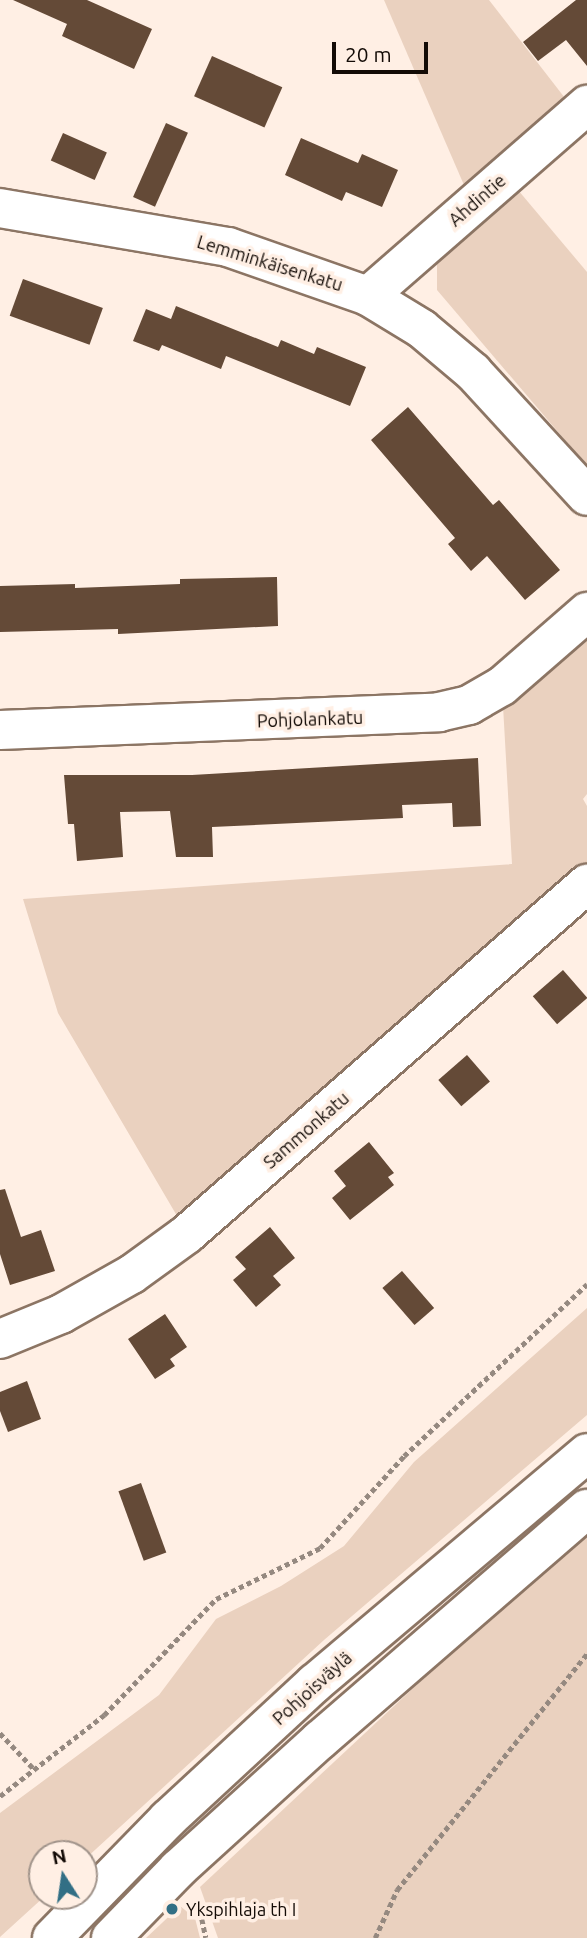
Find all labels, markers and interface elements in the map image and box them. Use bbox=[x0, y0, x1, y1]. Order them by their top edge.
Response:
scale bar bbox=[335, 28, 431, 72]
text: 20 m bbox=[345, 42, 392, 66]
street label: Ahdintie bbox=[444, 169, 510, 231]
street label: Lemminkäisenkatu bbox=[195, 231, 345, 295]
street label: Pohjolankatu bbox=[257, 706, 363, 732]
street label: Sammonkatu bbox=[259, 1087, 353, 1173]
street label: Pohjoisväylä bbox=[268, 1647, 356, 1729]
north arrow bbox=[28, 1840, 98, 1910]
text: N bbox=[50, 1844, 68, 1869]
place label: Ykspihlaja th I bbox=[186, 1898, 296, 1920]
marker: Ykspihlaja th I bbox=[164, 1901, 180, 1917]

